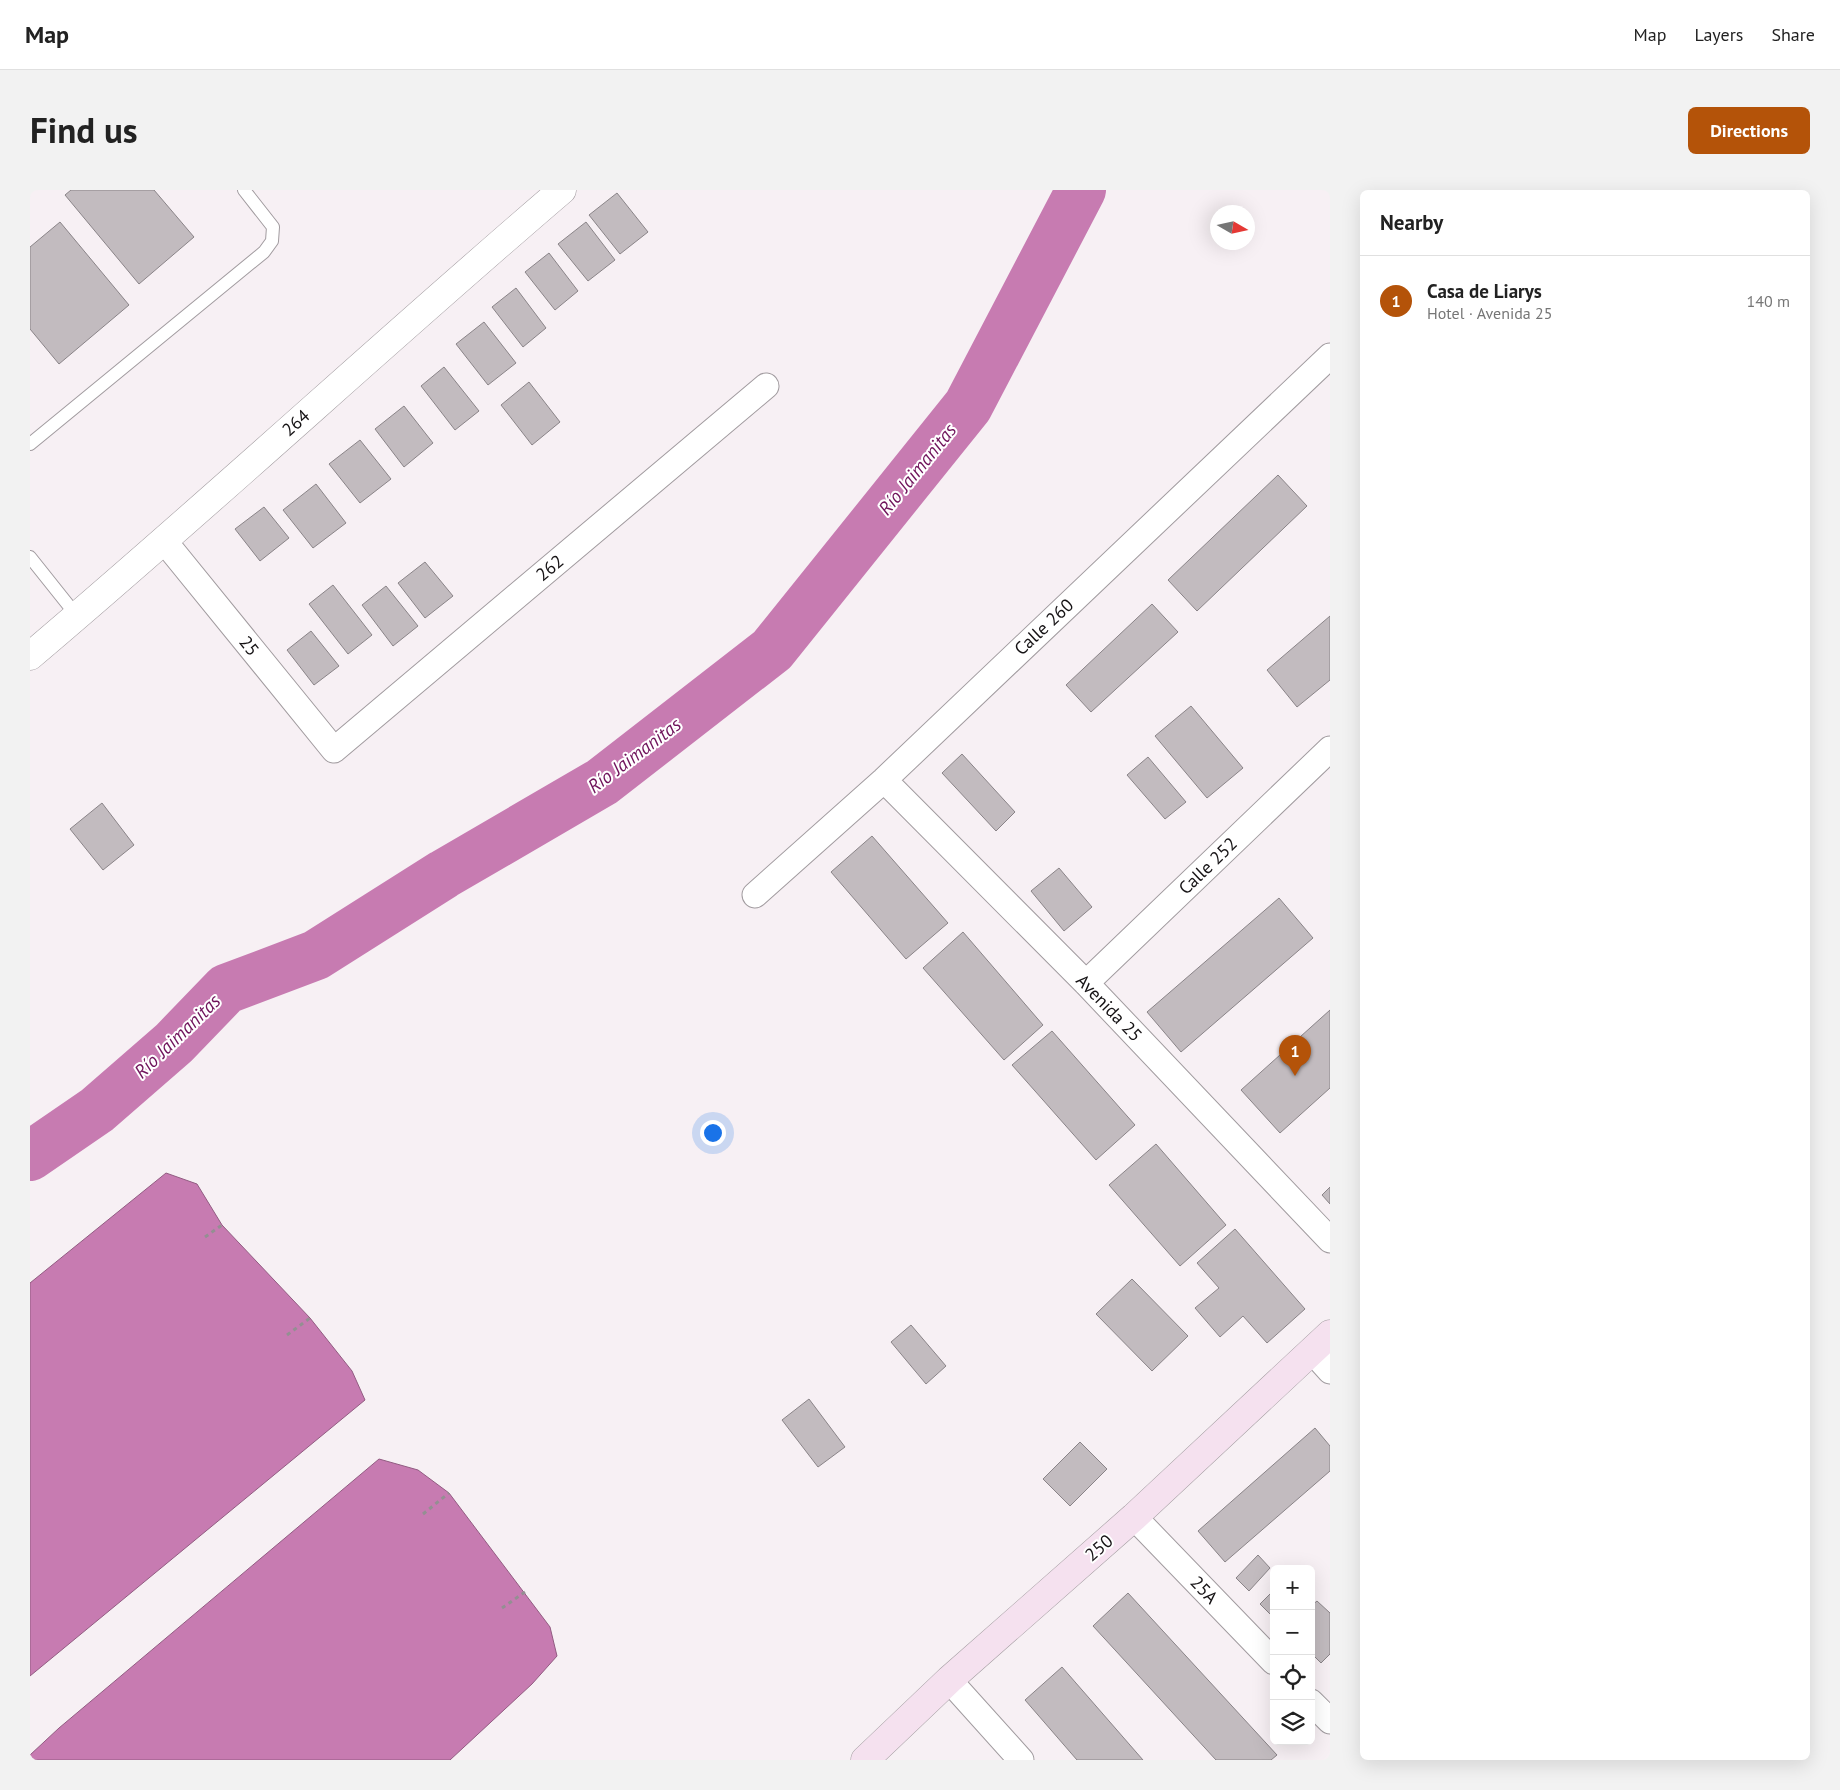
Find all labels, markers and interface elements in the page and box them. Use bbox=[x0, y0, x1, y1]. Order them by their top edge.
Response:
text: Map bbox=[25, 19, 69, 50]
text: Map bbox=[1634, 23, 1666, 46]
text: Layers bbox=[1694, 23, 1743, 46]
text: Share bbox=[1771, 23, 1815, 46]
text: Find us bbox=[30, 107, 138, 153]
button: Directions bbox=[1688, 107, 1810, 154]
north arrow bbox=[1210, 205, 1255, 250]
text: Nearby bbox=[1380, 209, 1443, 236]
text: Casa de Liarys bbox=[1427, 279, 1542, 303]
text: 1 bbox=[1391, 291, 1401, 311]
text: 140 m bbox=[1747, 291, 1790, 311]
text: Hotel · Avenida 25 bbox=[1427, 303, 1552, 323]
street label: 264 bbox=[277, 404, 314, 441]
water label: Río Jaimanitas bbox=[873, 418, 961, 520]
street label: 262 bbox=[531, 549, 568, 586]
street label: Calle 260 bbox=[1009, 593, 1078, 660]
street label: 25 bbox=[234, 631, 265, 661]
water label: Río Jaimanitas bbox=[583, 712, 686, 798]
street label: Calle 252 bbox=[1173, 832, 1242, 899]
street label: Avenida 25 bbox=[1071, 969, 1147, 1046]
water label: Río Jaimanitas bbox=[129, 989, 225, 1083]
pin: 1 bbox=[1279, 1035, 1311, 1076]
your location bbox=[700, 1120, 726, 1146]
street label: 250 bbox=[1080, 1529, 1117, 1566]
map controls bbox=[1270, 1565, 1315, 1745]
button: + bbox=[1270, 1565, 1315, 1610]
street label: 25A bbox=[1186, 1571, 1223, 1609]
button: − bbox=[1270, 1610, 1315, 1655]
button: locate bbox=[1270, 1655, 1315, 1700]
button: layers bbox=[1270, 1700, 1315, 1745]

